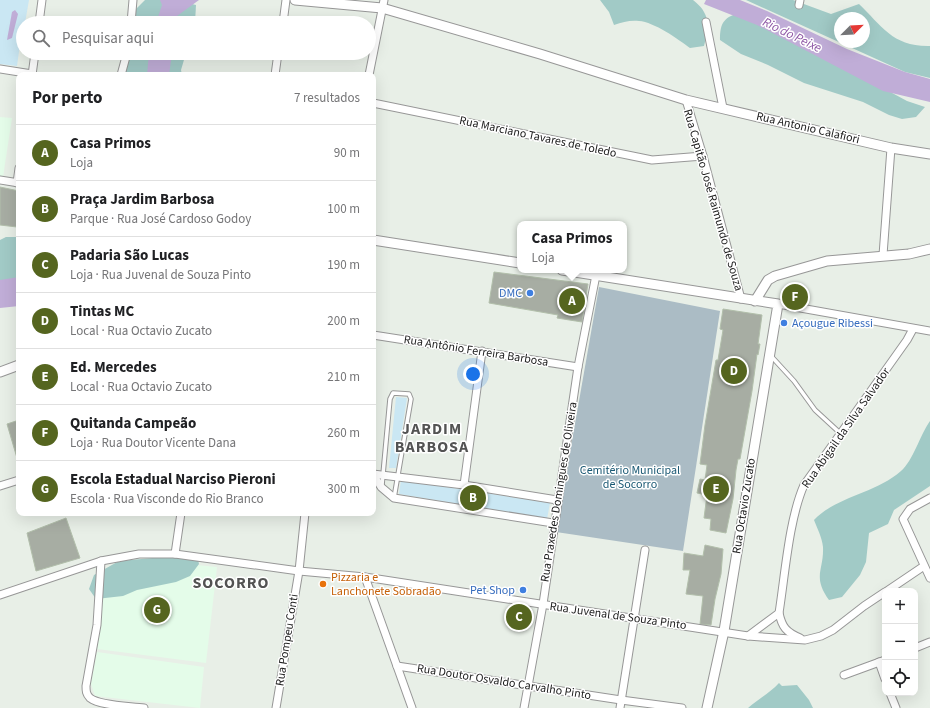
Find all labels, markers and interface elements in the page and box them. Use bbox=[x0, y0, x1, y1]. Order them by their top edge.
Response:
north arrow bbox=[834, 12, 870, 48]
water label: Rio do Peixe bbox=[759, 13, 825, 57]
search box bbox=[16, 16, 376, 60]
icon: search bbox=[30, 27, 52, 49]
text: Pesquisar aqui bbox=[62, 28, 154, 49]
text: Por perto bbox=[32, 86, 102, 110]
text: 7 resultados bbox=[294, 89, 360, 107]
street label: Rua Capitão José Raimundo de Souza bbox=[679, 107, 747, 293]
street label: Rua Antonio Calafiori bbox=[755, 108, 861, 148]
street label: Rua Marciano Tavares de Toledo bbox=[458, 112, 618, 162]
text: Casa Primos bbox=[70, 133, 151, 154]
text: A bbox=[41, 144, 49, 162]
text: 90 m bbox=[334, 144, 360, 162]
text: Loja bbox=[70, 154, 93, 172]
text: Praça Jardim Barbosa bbox=[70, 189, 214, 210]
text: B bbox=[41, 200, 49, 218]
text: 100 m bbox=[327, 200, 360, 218]
text: Parque · Rua José Cardoso Godoy bbox=[70, 210, 251, 228]
popup bbox=[517, 221, 627, 273]
text: Casa Primos bbox=[532, 228, 613, 249]
text: Padaria São Lucas bbox=[70, 245, 189, 266]
text: Loja bbox=[532, 249, 554, 267]
text: C bbox=[41, 256, 49, 274]
text: 190 m bbox=[327, 256, 360, 274]
text: Loja · Rua Juvenal de Souza Pinto bbox=[70, 266, 251, 284]
pin: F bbox=[782, 282, 808, 312]
place label: DMC bbox=[499, 285, 522, 302]
pin: A bbox=[559, 286, 585, 316]
marker: DMC bbox=[525, 288, 535, 298]
text: Tintas MC bbox=[70, 301, 134, 322]
text: D bbox=[41, 312, 49, 330]
text: 200 m bbox=[327, 312, 360, 330]
place label: Açougue Ribessi bbox=[792, 315, 873, 332]
marker: Açougue Ribessi bbox=[779, 318, 789, 328]
text: Local · Rua Octavio Zucato bbox=[70, 322, 212, 340]
street label: Rua Antônio Ferreira Barbosa bbox=[402, 331, 550, 371]
pin: D bbox=[721, 356, 747, 386]
text: Ed. Mercedes bbox=[70, 357, 157, 378]
your location bbox=[463, 364, 483, 384]
street label: Rua Abigail da Silva Salvador bbox=[798, 364, 895, 492]
text: E bbox=[41, 368, 49, 386]
text: 210 m bbox=[327, 368, 360, 386]
text: Local · Rua Octavio Zucato bbox=[70, 378, 212, 396]
street label: Rua Praxedes Domingues de Oliveira bbox=[536, 401, 582, 583]
text: Quitanda Campeão bbox=[70, 413, 196, 434]
district label: JARDIM BARBOSA bbox=[395, 418, 469, 458]
text: F bbox=[42, 424, 48, 442]
text: 260 m bbox=[327, 424, 360, 442]
text: Loja · Rua Doutor Vicente Dana bbox=[70, 434, 236, 452]
street label: Rua Octavio Zucato bbox=[728, 457, 760, 555]
park label: Cemitério Municipal de Socorro bbox=[580, 462, 680, 493]
text: Escola Estadual Narciso Pieroni bbox=[70, 469, 276, 490]
pin: E bbox=[703, 474, 729, 504]
text: G bbox=[41, 480, 49, 498]
text: 300 m bbox=[327, 480, 360, 498]
pin: B bbox=[460, 483, 486, 513]
text: Escola · Rua Visconde do Rio Branco bbox=[70, 490, 264, 508]
place label: Pizzaria e Lanchonete Sobradão bbox=[331, 569, 441, 600]
district label: SOCORRO bbox=[192, 572, 270, 594]
marker: Pizzaria e Lanchonete Sobradão bbox=[318, 579, 328, 589]
place label: Pet Shop bbox=[470, 582, 515, 599]
marker: Pet Shop bbox=[518, 585, 528, 595]
map controls bbox=[882, 588, 918, 696]
button: + bbox=[882, 588, 918, 624]
street label: Rua Pompeu Conti bbox=[271, 593, 303, 687]
pin: G bbox=[144, 595, 170, 625]
street label: Rua Juvenal de Souza Pinto bbox=[548, 598, 688, 634]
pin: C bbox=[506, 602, 532, 632]
button: − bbox=[882, 624, 918, 660]
street label: Rua Doutor Osvaldo Carvalho Pinto bbox=[416, 660, 592, 704]
button: locate bbox=[882, 660, 918, 696]

